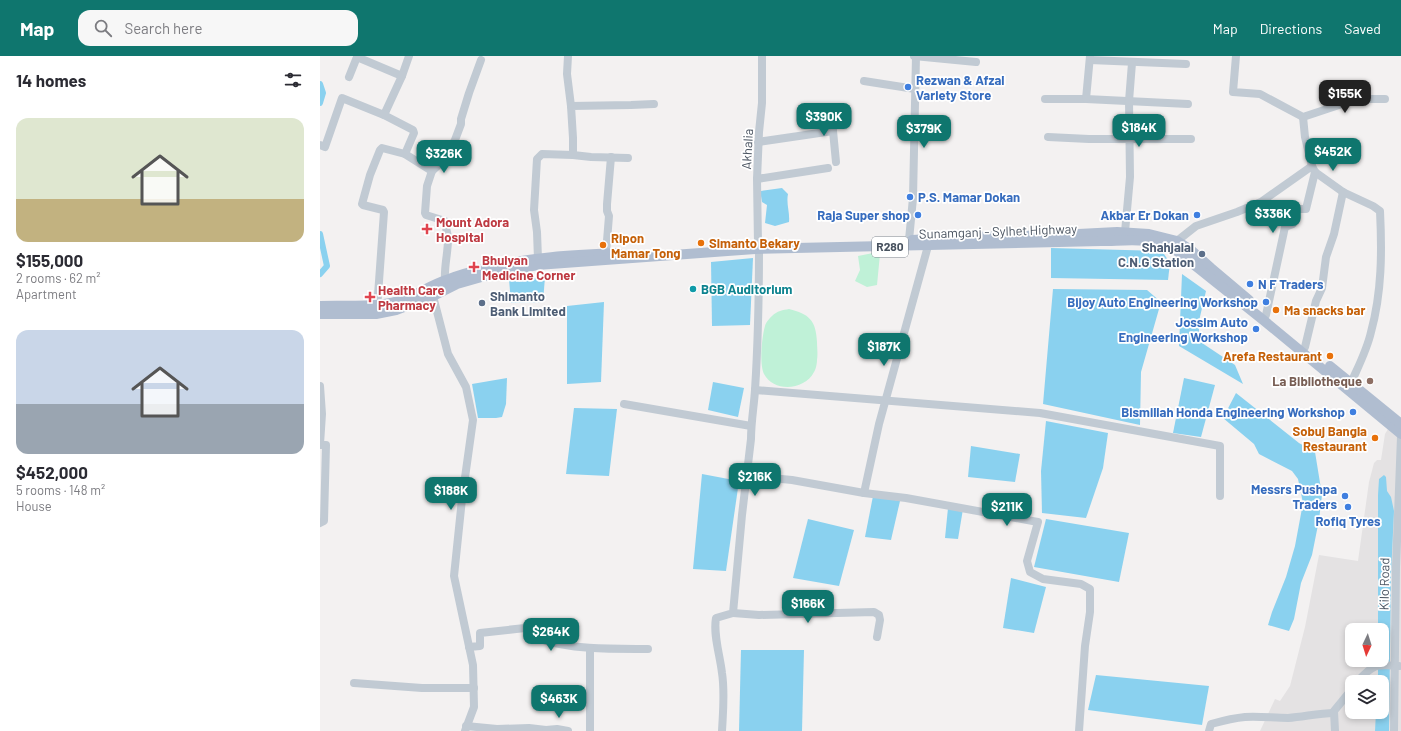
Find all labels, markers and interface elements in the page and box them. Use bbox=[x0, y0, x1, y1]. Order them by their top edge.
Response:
search box bbox=[78, 10, 358, 46]
text: Map bbox=[20, 17, 54, 40]
icon: search bbox=[92, 17, 114, 39]
text: Search here bbox=[124, 19, 202, 37]
text: Map bbox=[1213, 20, 1238, 37]
text: Directions bbox=[1260, 20, 1322, 37]
text: Saved bbox=[1344, 20, 1381, 37]
icon: filters bbox=[282, 69, 304, 91]
text: 14 homes bbox=[16, 70, 86, 90]
place label: Rezwan & Afzal Variety Store bbox=[916, 72, 1005, 103]
pin: $155K bbox=[1317, 80, 1373, 114]
marker: Rezwan & Afzal Variety Store bbox=[903, 82, 913, 92]
text: $155K bbox=[1328, 85, 1362, 101]
pin: $390K bbox=[796, 103, 852, 137]
text: $390K bbox=[806, 108, 842, 124]
pin: $184K bbox=[1111, 114, 1167, 148]
pin: $379K bbox=[896, 115, 952, 149]
text: $184K bbox=[1121, 119, 1157, 135]
text: $379K bbox=[906, 120, 942, 136]
street label: Akhalia bbox=[738, 128, 756, 170]
pin: $452K bbox=[1305, 138, 1361, 172]
pin: $326K bbox=[416, 140, 472, 174]
text: $452K bbox=[1314, 143, 1352, 159]
icon: home bbox=[124, 144, 196, 216]
text: $326K bbox=[426, 145, 462, 161]
place label: P.S. Mamar Dokan bbox=[918, 189, 1020, 205]
marker: P.S. Mamar Dokan bbox=[905, 192, 915, 202]
pin: $336K bbox=[1245, 200, 1301, 234]
text: $336K bbox=[1255, 205, 1291, 221]
place label: Raja Super shop bbox=[817, 207, 910, 223]
place label: Akbar Er Dokan bbox=[1100, 207, 1189, 223]
marker: Raja Super shop bbox=[913, 210, 923, 220]
marker: Akbar Er Dokan bbox=[1192, 210, 1202, 220]
place label: Mount Adora Hospital bbox=[436, 214, 509, 245]
street label: Sunamganj - Sylhet Highway bbox=[919, 220, 1077, 242]
marker: Mount Adora Hospital bbox=[421, 223, 433, 235]
place label: Ripon Mamar Tong bbox=[611, 230, 681, 261]
place label: Simanto Bekary bbox=[709, 235, 800, 251]
road number: R280 bbox=[872, 237, 908, 257]
marker: Simanto Bekary bbox=[696, 238, 706, 248]
place label: Shahjalal C.N.G Station bbox=[1118, 239, 1194, 270]
marker: Ripon Mamar Tong bbox=[598, 240, 608, 250]
marker: Shahjalal C.N.G Station bbox=[1197, 249, 1207, 259]
text: $155,000 bbox=[16, 250, 83, 270]
place label: Bhuiyan Medicine Corner bbox=[482, 252, 575, 283]
marker: Bhuiyan Medicine Corner bbox=[469, 262, 479, 272]
text: 2 rooms · 62 m² bbox=[16, 270, 101, 286]
place label: N F Traders bbox=[1258, 276, 1324, 292]
marker: N F Traders bbox=[1245, 279, 1255, 289]
place label: BGB Auditorium bbox=[701, 281, 793, 297]
place label: Health Care Pharmacy bbox=[378, 282, 445, 313]
marker: BGB Auditorium bbox=[688, 284, 698, 294]
text: Apartment bbox=[16, 286, 77, 302]
place label: Shimanto Bank Limited bbox=[490, 288, 566, 319]
marker: Health Care Pharmacy bbox=[365, 292, 375, 302]
place label: Bijoy Auto Engineering Workshop bbox=[1067, 294, 1258, 310]
marker: Bijoy Auto Engineering Workshop bbox=[1261, 297, 1271, 307]
marker: Shimanto Bank Limited bbox=[477, 298, 487, 308]
place label: Ma snacks bar bbox=[1284, 302, 1365, 318]
marker: Ma snacks bar bbox=[1271, 305, 1281, 315]
place label: Jossim Auto Engineering Workshop bbox=[1118, 314, 1248, 345]
marker: Jossim Auto Engineering Workshop bbox=[1251, 324, 1261, 334]
pin: $187K bbox=[856, 333, 912, 367]
text: $187K bbox=[867, 338, 901, 354]
place label: Arefa Restaurant bbox=[1223, 348, 1322, 364]
marker: Arefa Restaurant bbox=[1325, 351, 1335, 361]
icon: home bbox=[124, 356, 196, 428]
place label: La Bibliotheque bbox=[1272, 373, 1362, 389]
marker: La Bibliotheque bbox=[1365, 376, 1375, 386]
place label: Bismillah Honda Engineering Workshop bbox=[1121, 404, 1345, 420]
marker: Bismillah Honda Engineering Workshop bbox=[1348, 407, 1358, 417]
place label: Sobuj Bangla Restaurant bbox=[1292, 423, 1367, 454]
marker: Sobuj Bangla Restaurant bbox=[1370, 433, 1380, 443]
text: $452,000 bbox=[16, 462, 88, 482]
pin: $216K bbox=[727, 463, 783, 497]
text: $216K bbox=[738, 468, 772, 484]
pin: $188K bbox=[423, 477, 479, 511]
place label: Messrs Pushpa Traders bbox=[1251, 481, 1337, 512]
text: 5 rooms · 148 m² bbox=[16, 482, 105, 498]
text: $188K bbox=[434, 482, 468, 498]
marker: Messrs Pushpa Traders bbox=[1340, 491, 1350, 501]
pin: $211K bbox=[979, 493, 1035, 527]
text: House bbox=[16, 498, 52, 514]
text: $211K bbox=[991, 498, 1023, 514]
marker: Rofiq Tyres bbox=[1343, 502, 1353, 512]
place label: Rofiq Tyres bbox=[1315, 513, 1381, 529]
street label: Kilo Road bbox=[1376, 558, 1392, 610]
pin: $166K bbox=[780, 590, 836, 624]
text: $166K bbox=[791, 595, 825, 611]
pin: $264K bbox=[523, 618, 579, 652]
text: $264K bbox=[532, 623, 570, 639]
north arrow bbox=[1345, 623, 1389, 667]
map controls bbox=[1345, 623, 1389, 719]
button: layers bbox=[1345, 675, 1389, 719]
pin: $463K bbox=[531, 685, 587, 719]
text: $463K bbox=[540, 690, 578, 706]

